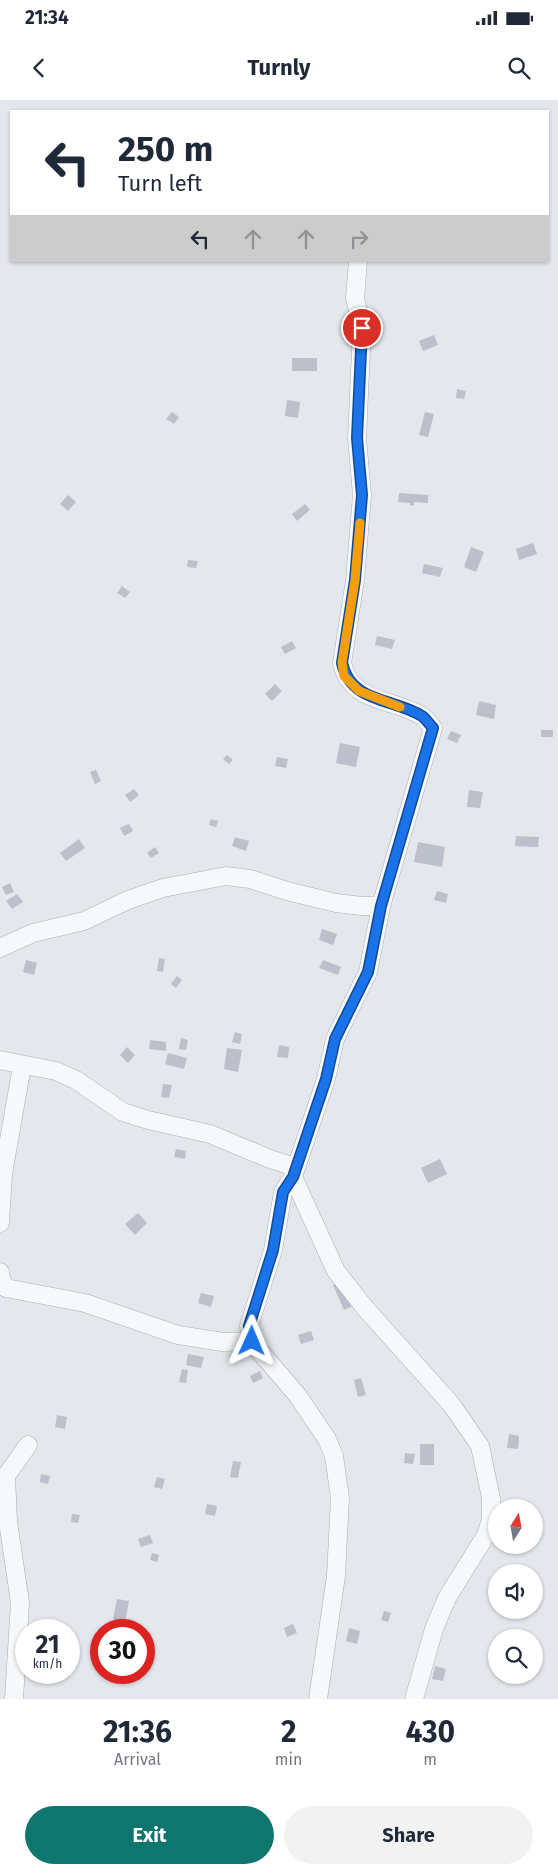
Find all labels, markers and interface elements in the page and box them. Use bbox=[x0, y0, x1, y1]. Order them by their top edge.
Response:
text: 21:34 bbox=[25, 6, 69, 29]
icon: back bbox=[25, 54, 53, 82]
text: Turnly bbox=[248, 54, 310, 81]
icon: search bbox=[505, 54, 533, 82]
text: 250 m bbox=[118, 128, 213, 170]
icon: left bbox=[35, 130, 100, 195]
text: Turn left bbox=[118, 170, 202, 197]
icon: left bbox=[186, 225, 214, 253]
icon: ahead bbox=[239, 225, 267, 253]
icon: ahead bbox=[292, 225, 320, 253]
icon: right bbox=[345, 225, 373, 253]
pin bbox=[341, 307, 383, 349]
icon: arrive bbox=[348, 314, 376, 342]
position arrow bbox=[225, 1314, 277, 1366]
north arrow bbox=[488, 1499, 542, 1554]
map controls bbox=[488, 1499, 543, 1684]
button: sound bbox=[488, 1564, 543, 1619]
speed limit sign: 30 bbox=[90, 1619, 155, 1684]
button: search bbox=[488, 1629, 543, 1684]
text: 21 bbox=[36, 1630, 59, 1660]
text: km/h bbox=[33, 1657, 62, 1671]
text: 21:36 bbox=[103, 1714, 172, 1750]
text: 2 bbox=[281, 1714, 296, 1750]
text: 430 bbox=[405, 1714, 455, 1750]
text: Arrival bbox=[114, 1750, 161, 1769]
text: min bbox=[275, 1750, 302, 1769]
text: m bbox=[423, 1750, 437, 1769]
button: Exit bbox=[25, 1806, 274, 1864]
button: Share bbox=[284, 1806, 533, 1864]

